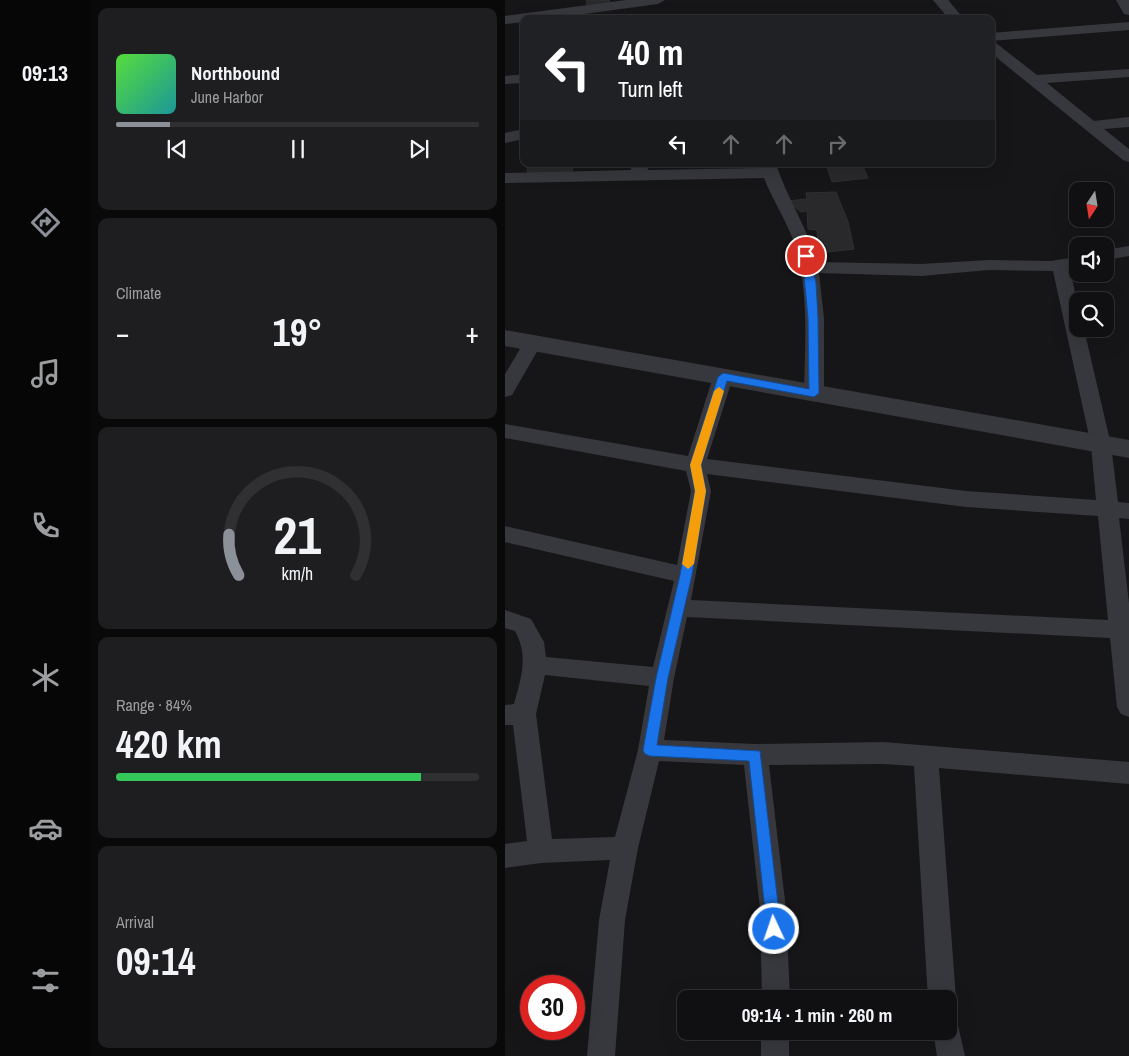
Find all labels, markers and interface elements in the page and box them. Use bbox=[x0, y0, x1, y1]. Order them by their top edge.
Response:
text: 40 m bbox=[618, 29, 683, 76]
icon: left bbox=[535, 35, 600, 100]
text: 09:13 bbox=[22, 58, 68, 88]
text: Northbound bbox=[191, 60, 280, 86]
text: Turn left bbox=[618, 74, 683, 104]
text: June Harbor bbox=[191, 86, 263, 108]
icon: left bbox=[664, 130, 692, 158]
icon: ahead bbox=[717, 130, 745, 158]
icon: ahead bbox=[770, 130, 798, 158]
icon: right bbox=[823, 130, 851, 158]
icon: previous bbox=[163, 135, 191, 163]
icon: pause bbox=[284, 135, 312, 163]
icon: next bbox=[405, 135, 433, 163]
north arrow bbox=[1069, 182, 1114, 228]
map controls bbox=[1069, 182, 1114, 337]
icon: directions bbox=[28, 205, 63, 240]
pin bbox=[785, 235, 827, 277]
button: sound bbox=[1069, 237, 1114, 282]
icon: arrive bbox=[792, 242, 820, 270]
text: Climate bbox=[116, 282, 161, 304]
button: search bbox=[1069, 292, 1114, 337]
text: 19° bbox=[273, 307, 322, 358]
text: − bbox=[116, 314, 129, 352]
text: + bbox=[466, 314, 479, 352]
icon: music bbox=[28, 356, 63, 391]
text: 21 bbox=[274, 500, 321, 570]
icon: phone bbox=[28, 508, 63, 543]
text: km/h bbox=[282, 562, 313, 586]
icon: climate bbox=[28, 660, 63, 695]
text: Range · 84% bbox=[116, 694, 192, 716]
text: 420 km bbox=[116, 719, 222, 770]
icon: car bbox=[28, 811, 63, 846]
position arrow bbox=[747, 902, 799, 954]
text: Arrival bbox=[116, 911, 154, 933]
text: 09:14 bbox=[116, 936, 196, 987]
icon: filters bbox=[28, 963, 63, 998]
speed limit sign: 30 bbox=[520, 975, 585, 1040]
text: 09:14 · 1 min · 260 m bbox=[742, 1002, 892, 1028]

